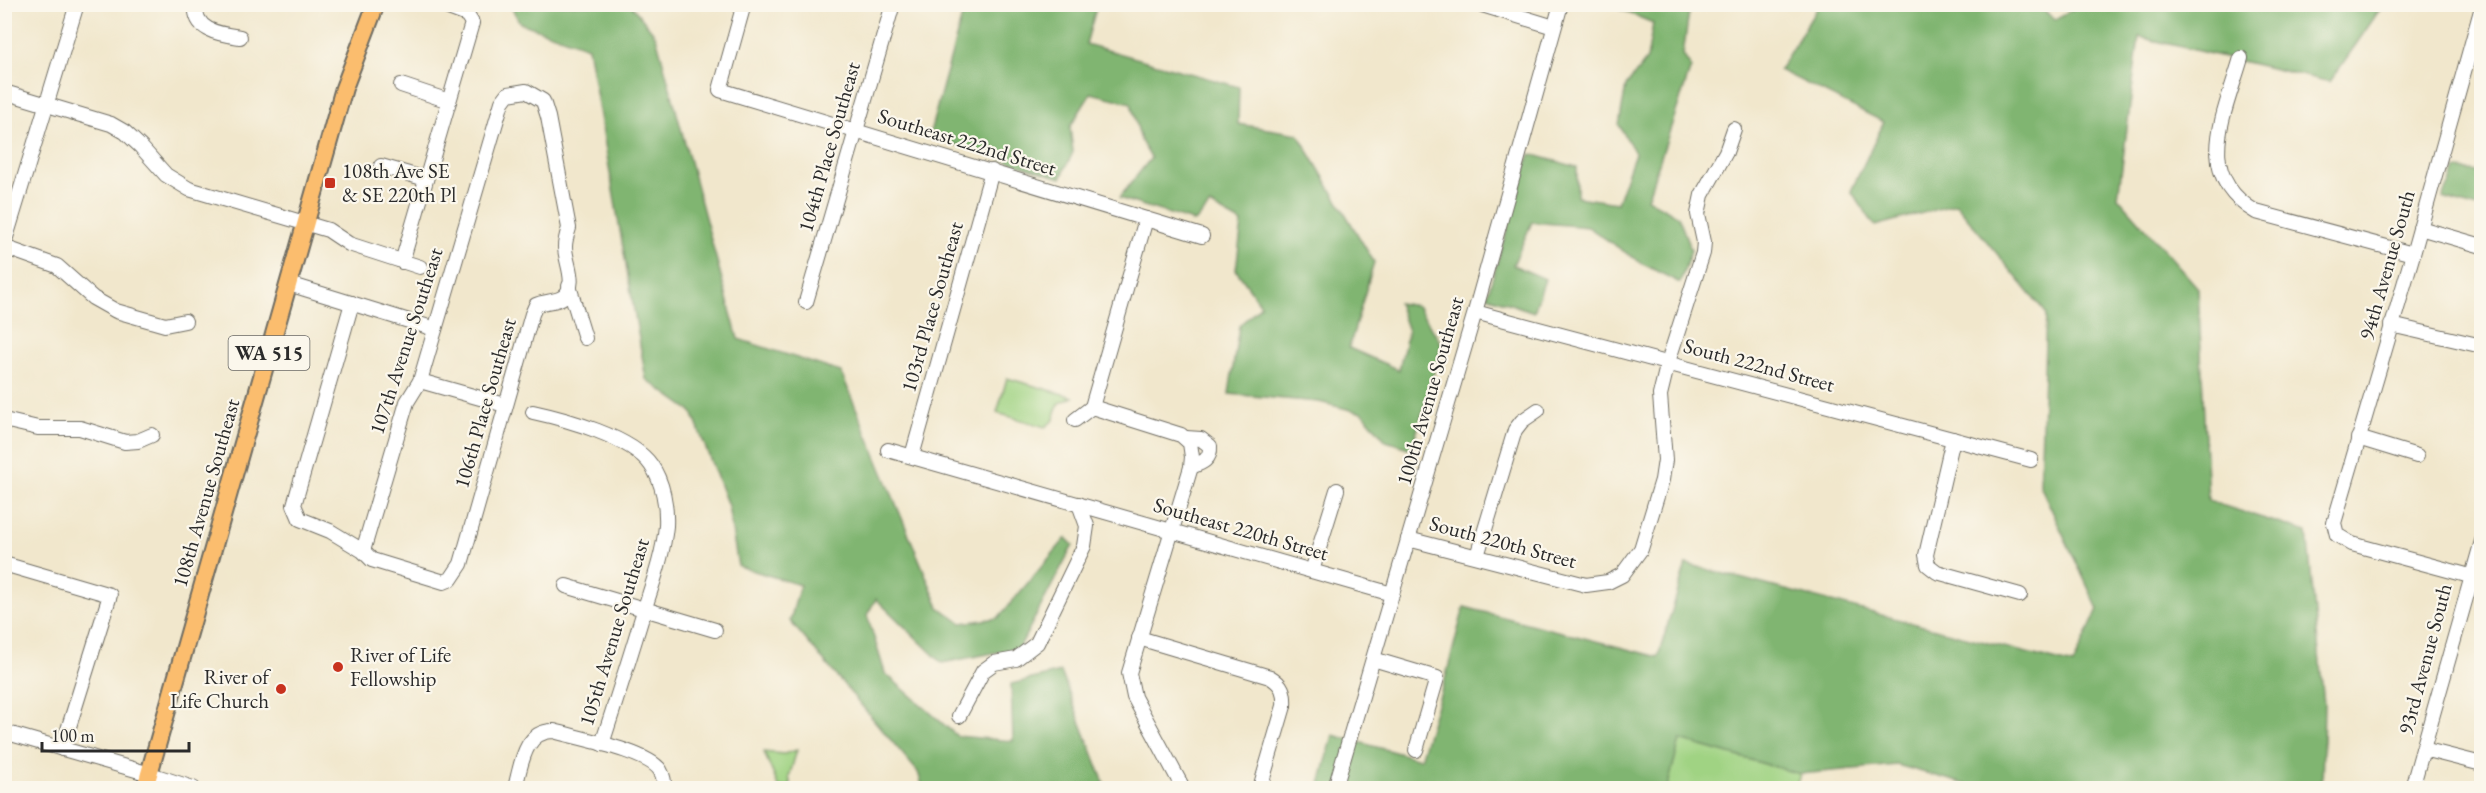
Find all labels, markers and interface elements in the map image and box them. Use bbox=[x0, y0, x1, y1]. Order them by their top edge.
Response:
street label: 104th Place Southeast bbox=[791, 58, 866, 235]
street label: Southeast 222nd Street bbox=[875, 102, 1060, 182]
place label: 108th Ave SE & SE 220th Pl bbox=[342, 157, 456, 208]
marker: 108th Ave SE & SE 220th Pl bbox=[323, 176, 337, 190]
street label: 94th Avenue South bbox=[2352, 187, 2421, 343]
street label: 103rd Place Southeast bbox=[894, 218, 969, 395]
street label: 107th Avenue Southeast bbox=[363, 244, 449, 438]
street label: 100th Avenue Southeast bbox=[1390, 293, 1469, 488]
street label: 106th Place Southeast bbox=[447, 314, 522, 491]
street label: South 222nd Street bbox=[1681, 331, 1838, 398]
road number: WA 515 bbox=[228, 336, 310, 370]
street label: 108th Avenue Southeast bbox=[166, 395, 245, 590]
street label: Southeast 220th Street bbox=[1151, 491, 1332, 567]
street label: South 220th Street bbox=[1427, 509, 1580, 574]
street label: 105th Avenue Southeast bbox=[572, 534, 655, 729]
street label: 93rd Avenue South bbox=[2391, 580, 2458, 737]
place label: River of Life Fellowship bbox=[350, 641, 451, 692]
marker: River of Life Fellowship bbox=[331, 660, 345, 674]
place label: River of Life Church bbox=[170, 663, 271, 714]
marker: River of Life Church bbox=[274, 682, 288, 696]
scale bar bbox=[42, 715, 189, 753]
text: 100 m bbox=[51, 724, 95, 747]

